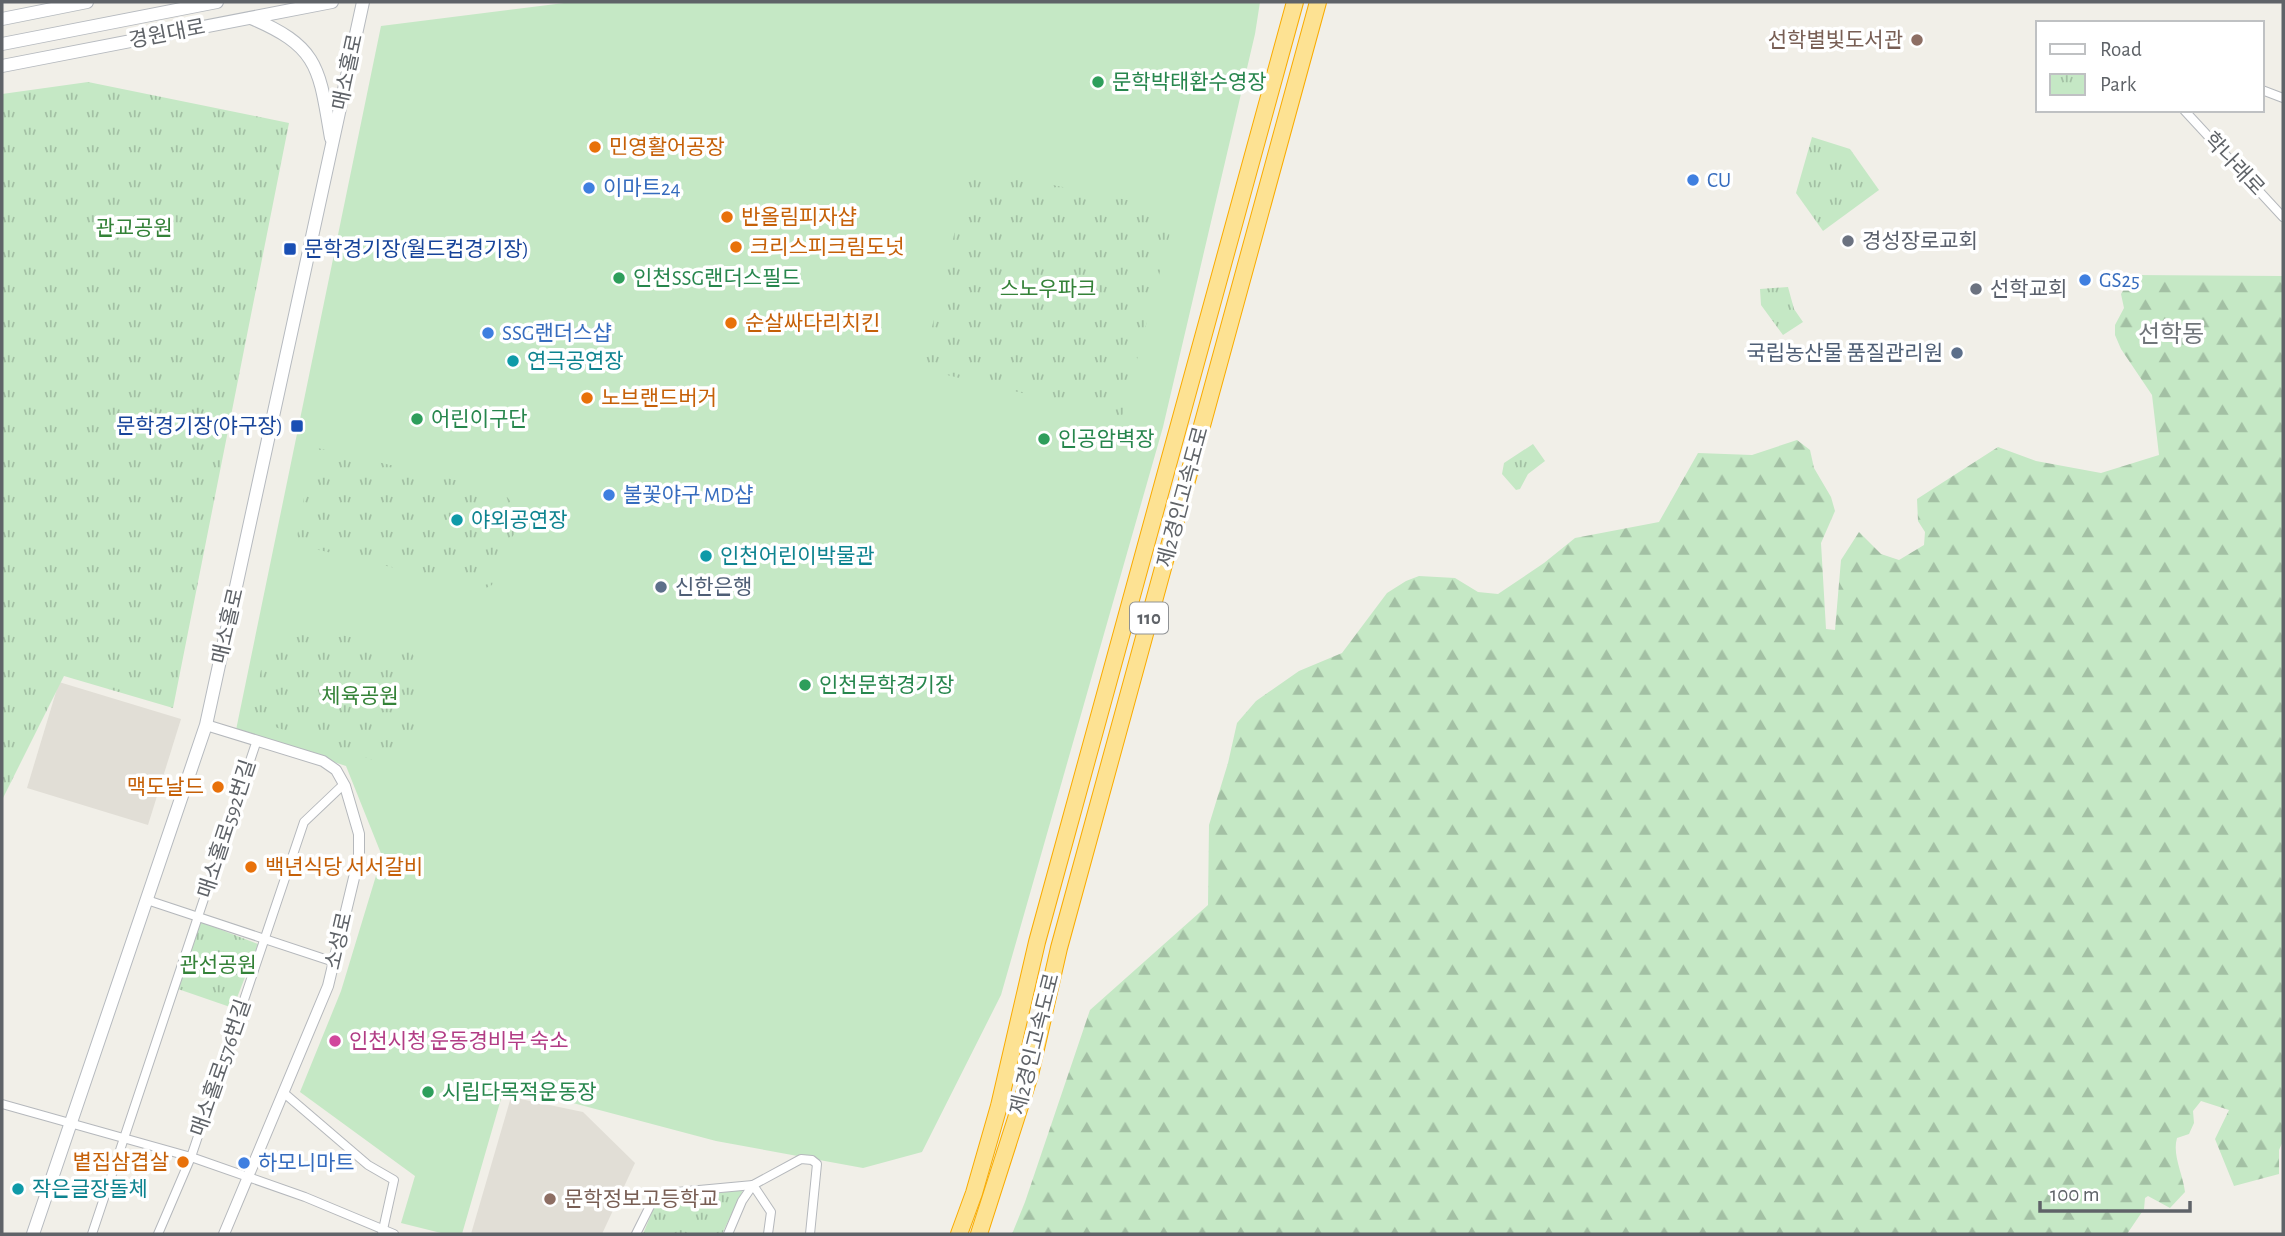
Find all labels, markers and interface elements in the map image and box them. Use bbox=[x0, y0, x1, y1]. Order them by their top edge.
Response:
street label: 경원대로 bbox=[127, 15, 207, 52]
legend bbox=[2036, 21, 2264, 112]
place label: 선학별빛도서관 bbox=[1768, 29, 1903, 51]
street label: 매소홀로 bbox=[329, 32, 366, 112]
marker: 선학별빛도서관 bbox=[1909, 32, 1925, 48]
text: Road bbox=[2100, 39, 2142, 60]
place label: 문학박태환수영장 bbox=[1112, 71, 1267, 93]
marker: 문학박태환수영장 bbox=[1090, 74, 1106, 90]
text: Park bbox=[2100, 74, 2137, 95]
street label: 학나래로 bbox=[2200, 128, 2269, 199]
place label: 민영활어공장 bbox=[609, 136, 725, 158]
marker: 민영활어공장 bbox=[587, 139, 603, 155]
place label: CU bbox=[1707, 170, 1731, 191]
marker: CU bbox=[1685, 172, 1701, 188]
place label: 이마트24 bbox=[603, 177, 681, 199]
marker: 이마트24 bbox=[581, 180, 597, 196]
place label: 반올림피자샵 bbox=[741, 206, 857, 228]
marker: 반올림피자샵 bbox=[719, 209, 735, 225]
park label: 관교공원 bbox=[95, 217, 173, 239]
place label: 경성장로교회 bbox=[1862, 230, 1978, 252]
marker: 경성장로교회 bbox=[1840, 233, 1856, 249]
place label: 크리스피크림도넛 bbox=[750, 236, 905, 258]
place label: 문학경기장(월드컵경기장) bbox=[304, 238, 529, 260]
marker: 크리스피크림도넛 bbox=[728, 239, 744, 255]
marker: 문학경기장(월드컵경기장) bbox=[282, 241, 298, 257]
place label: 인천SSG랜더스필드 bbox=[633, 267, 801, 289]
marker: 인천SSG랜더스필드 bbox=[611, 270, 627, 286]
place label: GS25 bbox=[2099, 270, 2140, 291]
marker: GS25 bbox=[2077, 272, 2093, 288]
park label: 스노우파크 bbox=[1000, 278, 1096, 300]
place label: 선학교회 bbox=[1990, 278, 2067, 300]
marker: 선학교회 bbox=[1968, 281, 1984, 297]
place label: 순살싸다리치킨 bbox=[745, 312, 880, 334]
marker: 순살싸다리치킨 bbox=[723, 315, 739, 331]
district label: 선학동 bbox=[2138, 321, 2204, 347]
place label: SSG랜더스샵 bbox=[502, 322, 612, 344]
marker: SSG랜더스샵 bbox=[480, 325, 496, 341]
place label: 국립농산물 품질관리원 bbox=[1746, 342, 1943, 364]
marker: 국립농산물 품질관리원 bbox=[1949, 345, 1965, 361]
place label: 연극공연장 bbox=[527, 350, 624, 372]
marker: 연극공연장 bbox=[505, 353, 521, 369]
place label: 노브랜드버거 bbox=[601, 387, 717, 409]
marker: 노브랜드버거 bbox=[579, 390, 595, 406]
place label: 어린이구단 bbox=[431, 408, 528, 430]
marker: 어린이구단 bbox=[409, 411, 425, 427]
place label: 문학경기장(야구장) bbox=[116, 415, 283, 437]
marker: 문학경기장(야구장) bbox=[289, 418, 305, 434]
street label: 제2경인고속도로 bbox=[1153, 424, 1212, 570]
place label: 인공암벽장 bbox=[1058, 428, 1155, 450]
marker: 인공암벽장 bbox=[1036, 431, 1052, 447]
place label: 불꽃야구 MD샵 bbox=[623, 484, 753, 506]
marker: 불꽃야구 MD샵 bbox=[601, 487, 617, 503]
place label: 야외공연장 bbox=[471, 509, 568, 531]
marker: 야외공연장 bbox=[449, 512, 465, 528]
place label: 인천어린이박물관 bbox=[720, 545, 875, 567]
marker: 인천어린이박물관 bbox=[698, 548, 714, 564]
place label: 신한은행 bbox=[675, 576, 752, 598]
marker: 신한은행 bbox=[653, 579, 669, 595]
street label: 매소홀로 bbox=[208, 586, 247, 666]
road number: 110 bbox=[1130, 603, 1168, 634]
place label: 인천문학경기장 bbox=[819, 674, 954, 696]
marker: 인천문학경기장 bbox=[797, 677, 813, 693]
park label: 체육공원 bbox=[321, 685, 399, 707]
street label: 매소홀로592번길 bbox=[194, 757, 259, 901]
place label: 맥도날드 bbox=[127, 776, 204, 798]
marker: 맥도날드 bbox=[210, 779, 226, 795]
place label: 백년식당 서서갈비 bbox=[265, 856, 423, 878]
marker: 백년식당 서서갈비 bbox=[243, 859, 259, 875]
street label: 소성로 bbox=[321, 910, 356, 972]
park label: 관선공원 bbox=[179, 954, 257, 976]
street label: 제2경인고속도로 bbox=[1006, 971, 1063, 1117]
street label: 매소홀로576번길 bbox=[187, 996, 254, 1139]
place label: 인천시청 운동경비부 숙소 bbox=[349, 1030, 568, 1052]
marker: 인천시청 운동경비부 숙소 bbox=[327, 1033, 343, 1049]
place label: 시립다목적운동장 bbox=[442, 1081, 597, 1103]
marker: 시립다목적운동장 bbox=[420, 1084, 436, 1100]
place label: 볕집삼겹살 bbox=[72, 1151, 169, 1173]
place label: 하모니마트 bbox=[258, 1152, 355, 1174]
marker: 볕집삼겹살 bbox=[175, 1154, 191, 1170]
marker: 하모니마트 bbox=[236, 1155, 252, 1171]
scale bar bbox=[2040, 1170, 2190, 1214]
place label: 작은글장돌체 bbox=[32, 1178, 148, 1200]
marker: 작은글장돌체 bbox=[10, 1181, 26, 1197]
text: 100 m bbox=[2050, 1184, 2100, 1205]
place label: 문학정보고등학교 bbox=[564, 1188, 719, 1210]
marker: 문학정보고등학교 bbox=[542, 1191, 558, 1207]

